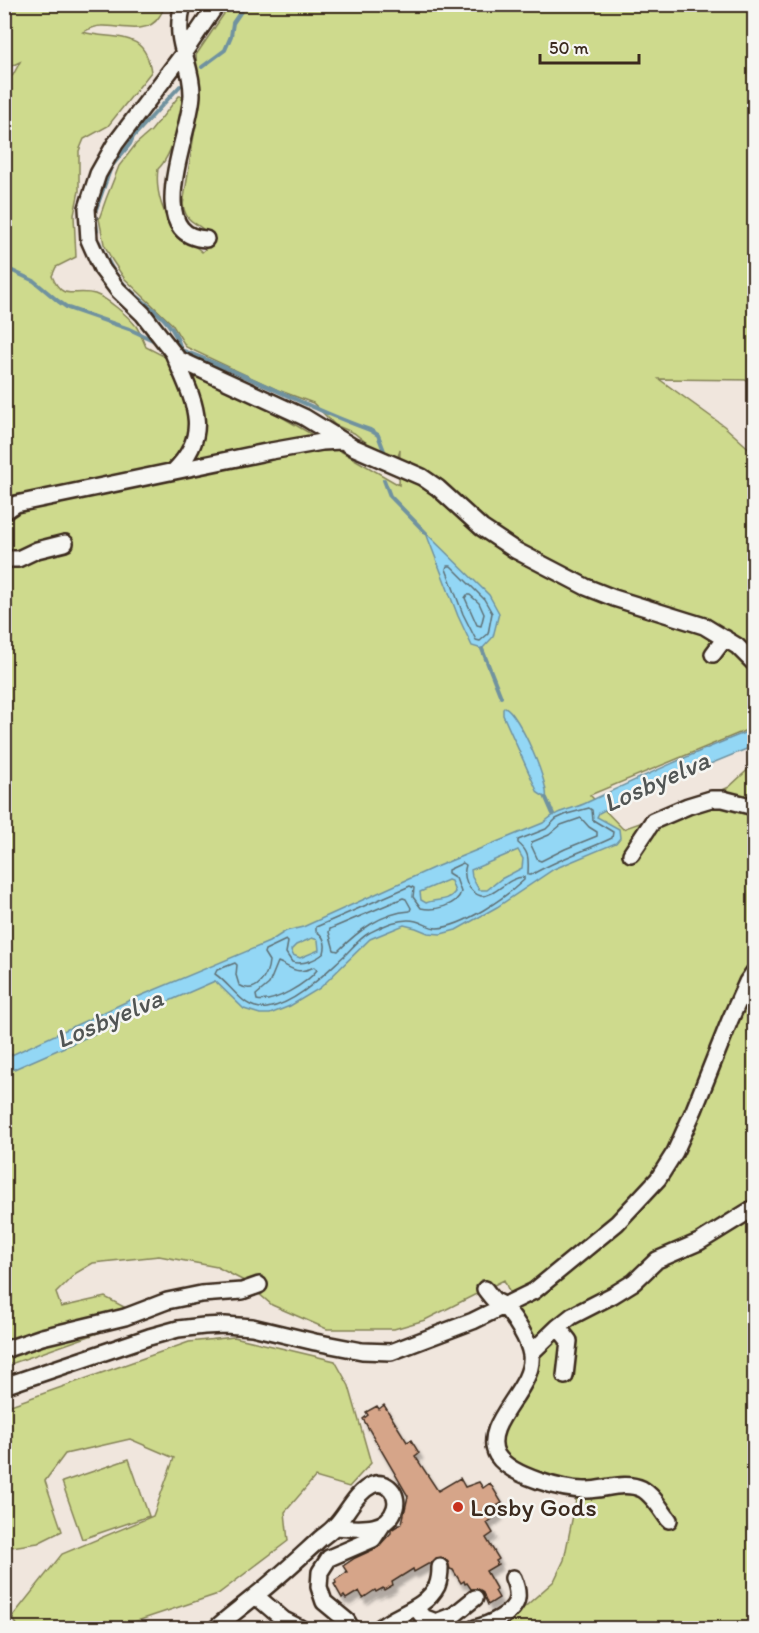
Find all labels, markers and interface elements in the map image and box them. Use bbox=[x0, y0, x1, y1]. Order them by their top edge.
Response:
scale bar bbox=[540, 27, 639, 65]
text: 50 m bbox=[549, 37, 589, 59]
water label: Losbyelva bbox=[598, 742, 715, 819]
water label: Losbyelva bbox=[50, 980, 168, 1055]
place label: Losby Gods bbox=[470, 1491, 597, 1523]
marker: Losby Gods bbox=[451, 1500, 465, 1514]

